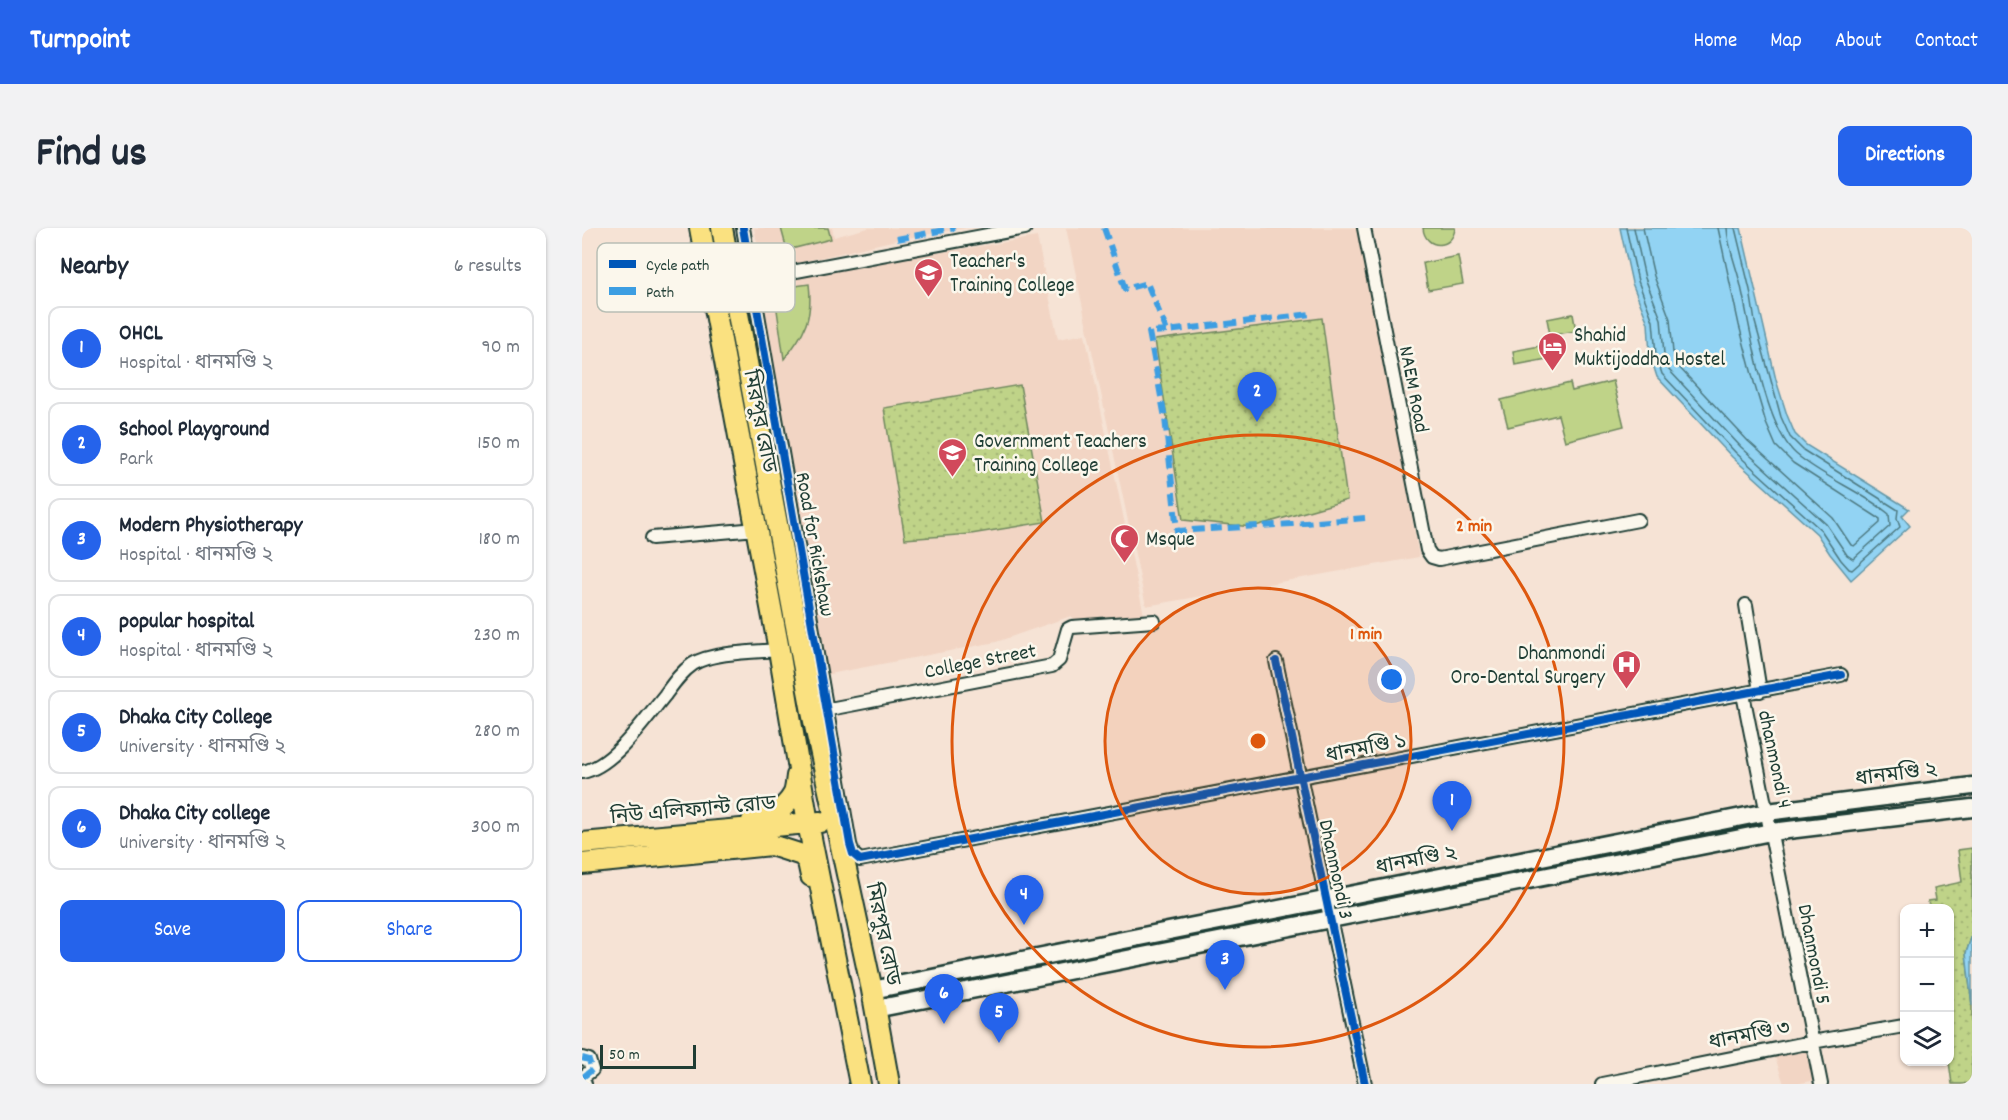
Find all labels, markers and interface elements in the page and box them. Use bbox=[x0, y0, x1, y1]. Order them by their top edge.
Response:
text: Turnpoint bbox=[30, 22, 130, 62]
text: Home bbox=[1693, 27, 1737, 57]
text: Map bbox=[1770, 27, 1802, 57]
text: About bbox=[1835, 27, 1882, 57]
text: Contact bbox=[1915, 27, 1978, 57]
text: Find us bbox=[36, 126, 147, 186]
button: Directions bbox=[1838, 126, 1972, 186]
legend bbox=[597, 243, 795, 312]
place label: Teacher's Training College bbox=[950, 248, 1075, 302]
text: Nearby bbox=[60, 249, 128, 286]
text: 6 results bbox=[454, 253, 522, 281]
text: Cycle path bbox=[646, 255, 709, 278]
school or university icon: Teacher's Training College bbox=[913, 256, 945, 298]
text: Path bbox=[646, 282, 674, 305]
text: OHCL bbox=[119, 319, 163, 350]
place label: Shahid Muktijoddha Hostel bbox=[1574, 322, 1725, 376]
hotel icon: Shahid Muktijoddha Hostel bbox=[1537, 330, 1569, 372]
text: 1 bbox=[79, 334, 84, 362]
text: 90 m bbox=[482, 334, 520, 362]
street label: NAEM Road bbox=[1389, 344, 1435, 436]
text: Hospital · ধানমণ্ডি ২ bbox=[119, 350, 273, 378]
street label: মিরপুর রোড bbox=[733, 367, 783, 476]
pin: 2 bbox=[1238, 372, 1276, 422]
text: School Playground bbox=[119, 415, 269, 446]
place label: Government Teachers Training College bbox=[974, 428, 1147, 482]
text: 2 bbox=[77, 430, 86, 458]
text: 150 m bbox=[477, 430, 520, 458]
school or university icon: Government Teachers Training College bbox=[937, 436, 969, 478]
text: Park bbox=[119, 446, 153, 474]
street label: Road for Rickshaw bbox=[786, 470, 841, 619]
text: Modern Physiotherapy bbox=[119, 511, 303, 542]
text: 2 min bbox=[1456, 515, 1492, 540]
mosque icon: Msque bbox=[1109, 522, 1141, 564]
text: 3 bbox=[77, 526, 86, 554]
text: 180 m bbox=[478, 526, 520, 554]
place label: Msque bbox=[1146, 526, 1195, 556]
text: Hospital · ধানমণ্ডি ২ bbox=[119, 542, 273, 570]
text: popular hospital bbox=[119, 607, 254, 638]
text: 4 bbox=[77, 622, 86, 650]
text: 230 m bbox=[473, 622, 520, 650]
text: 1 min bbox=[1350, 623, 1382, 648]
street label: College Street bbox=[922, 637, 1039, 688]
text: Hospital · ধানমণ্ডি ২ bbox=[119, 638, 273, 666]
place label: Dhanmondi Oro-Dental Surgery bbox=[1451, 640, 1605, 694]
hospital icon: Dhanmondi Oro-Dental Surgery bbox=[1610, 648, 1642, 690]
your location bbox=[1377, 665, 1406, 694]
text: Dhaka City College bbox=[119, 703, 272, 734]
street label: dhanmondi 4 bbox=[1748, 708, 1798, 812]
text: 5 bbox=[77, 718, 86, 746]
text: 280 m bbox=[474, 718, 520, 746]
street label: ধানমণ্ডি ১ bbox=[1323, 727, 1410, 773]
centre of rings bbox=[1248, 731, 1268, 751]
text: University · ধানমণ্ডি ২ bbox=[119, 734, 286, 762]
street label: ধানমণ্ডি ২ bbox=[1854, 756, 1940, 796]
pin: 1 bbox=[1432, 782, 1472, 831]
street label: নিউ এলিফ্যান্ট রোড bbox=[608, 790, 778, 834]
text: Dhaka City college bbox=[119, 799, 270, 830]
text: 6 bbox=[77, 814, 86, 842]
text: 300 m bbox=[471, 814, 520, 842]
street label: Dhanmondi 3 bbox=[1309, 817, 1359, 922]
text: University · ধানমণ্ডি ২ bbox=[119, 830, 286, 858]
street label: ধানমণ্ডি ২ bbox=[1373, 839, 1460, 885]
pin: 4 bbox=[1004, 876, 1044, 925]
street label: মিরপুর রোড bbox=[855, 880, 907, 990]
button: Save bbox=[60, 900, 285, 962]
button: Share bbox=[297, 900, 522, 962]
street label: Dhanmondi 5 bbox=[1788, 902, 1836, 1007]
map controls bbox=[1900, 904, 1954, 1066]
button: + bbox=[1900, 904, 1954, 958]
pin: 3 bbox=[1206, 940, 1244, 990]
button: − bbox=[1900, 958, 1954, 1012]
pin: 6 bbox=[924, 974, 964, 1024]
pin: 5 bbox=[980, 994, 1018, 1043]
button: layers bbox=[1900, 1012, 1954, 1066]
street label: ধানমণ্ডি ৩ bbox=[1706, 1014, 1793, 1060]
scale bar bbox=[600, 1042, 696, 1070]
text: 50 m bbox=[609, 1044, 640, 1067]

